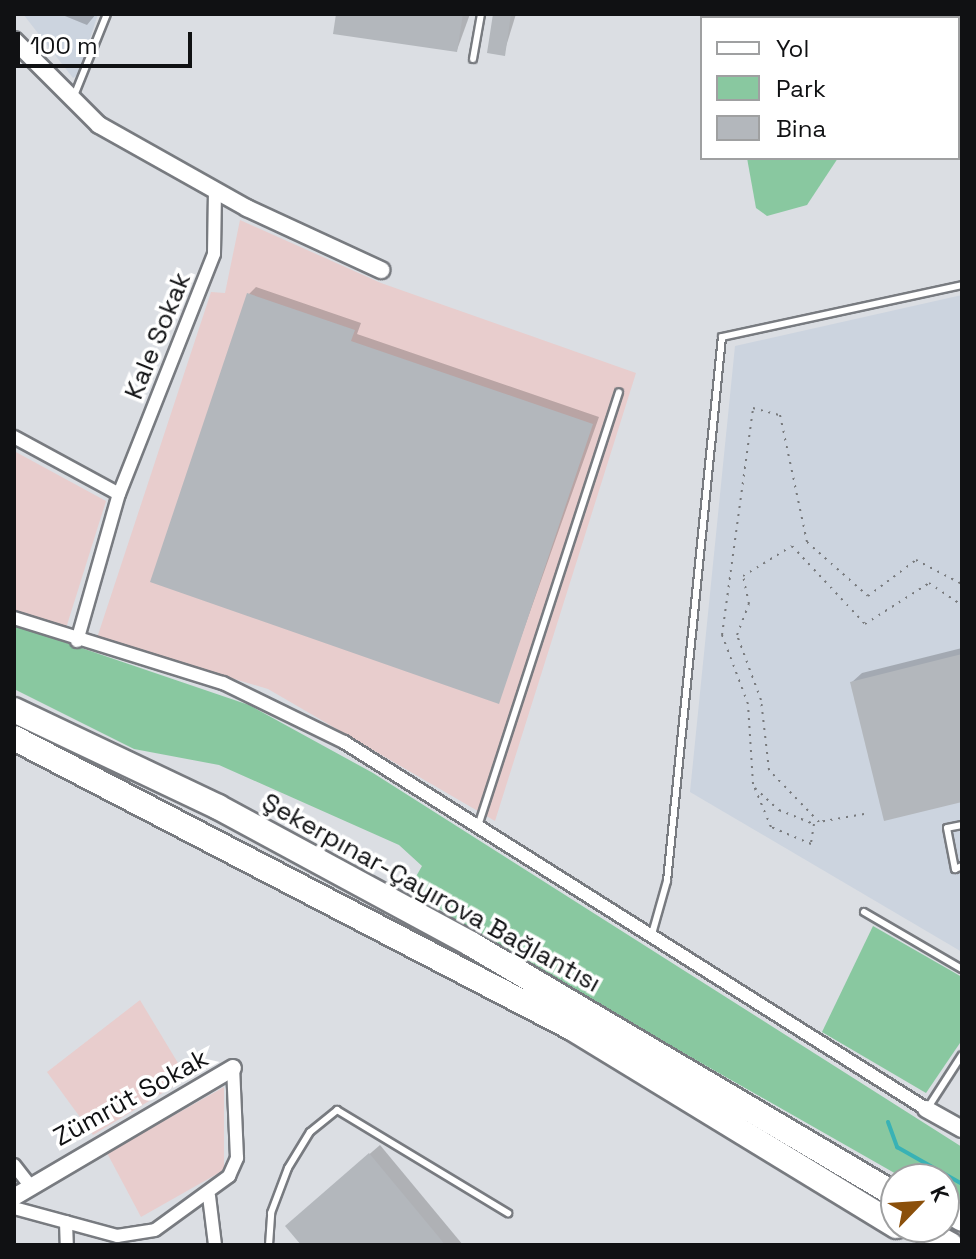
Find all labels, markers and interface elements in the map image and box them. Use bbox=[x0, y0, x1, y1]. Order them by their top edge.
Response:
scale bar bbox=[20, 16, 196, 66]
legend bbox=[700, 16, 960, 160]
text: 100 m bbox=[30, 30, 98, 61]
text: Yol bbox=[776, 33, 809, 64]
text: Park bbox=[776, 73, 826, 104]
text: Bina bbox=[776, 113, 826, 144]
street label: Kale Sokak bbox=[118, 268, 198, 404]
street label: Şekerpınar-Çayırova Bağlantısı bbox=[256, 787, 606, 999]
street label: Zümrüt Sokak bbox=[48, 1043, 214, 1153]
north arrow bbox=[880, 1163, 960, 1243]
text: K bbox=[924, 1182, 956, 1206]

